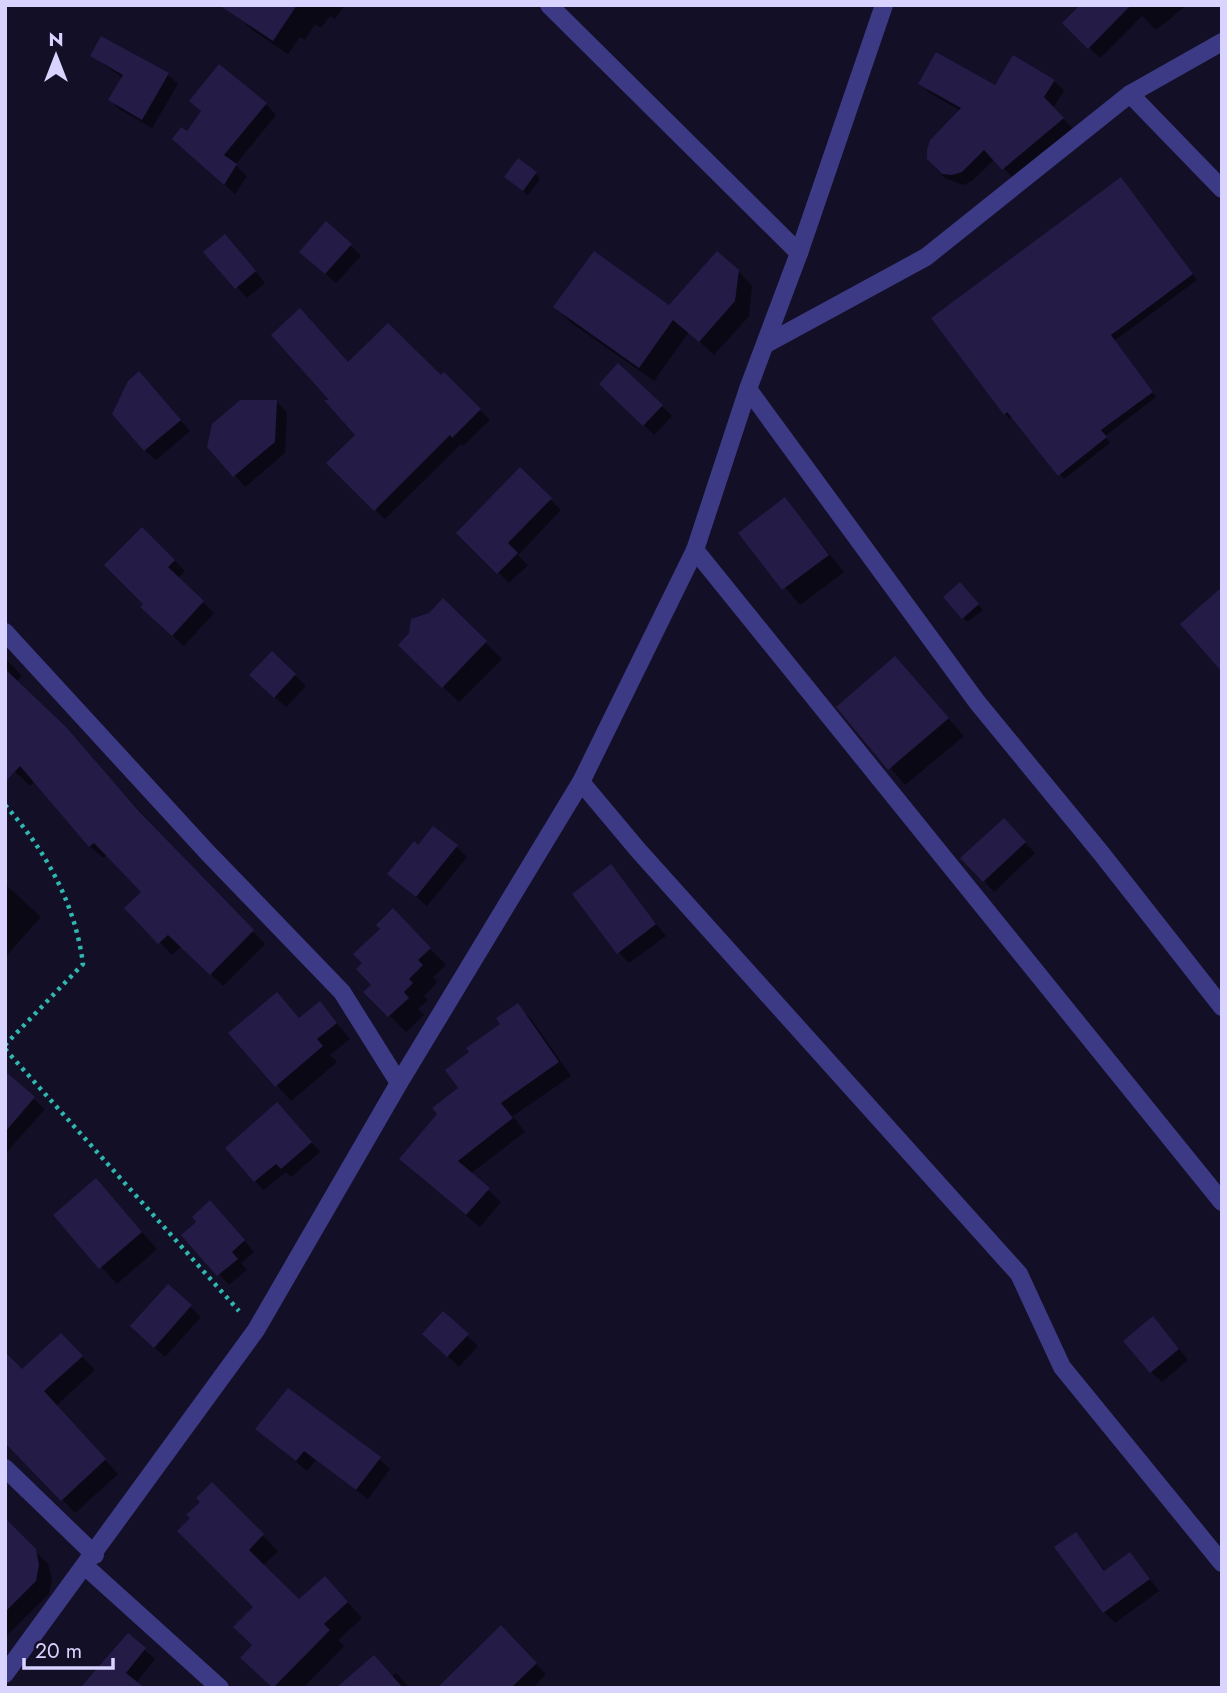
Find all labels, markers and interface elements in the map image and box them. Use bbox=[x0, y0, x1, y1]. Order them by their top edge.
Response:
north arrow bbox=[21, 21, 91, 91]
text: N bbox=[48, 26, 64, 53]
scale bar bbox=[24, 1626, 114, 1670]
text: 20 m bbox=[35, 1636, 82, 1666]

